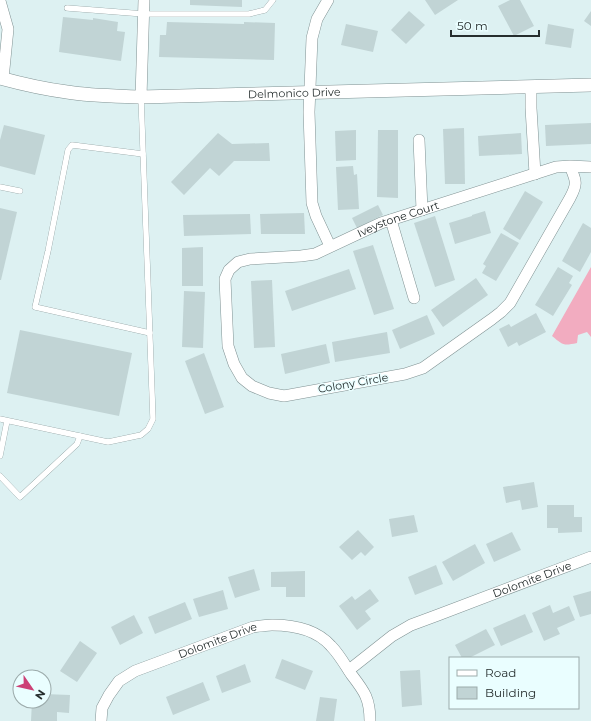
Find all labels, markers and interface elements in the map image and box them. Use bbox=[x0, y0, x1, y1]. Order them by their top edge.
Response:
scale bar bbox=[451, 12, 539, 38]
text: 50 m bbox=[457, 18, 488, 33]
street label: Delmonico Drive bbox=[248, 85, 341, 101]
street label: Iveystone Court bbox=[355, 198, 441, 240]
street label: Colony Circle bbox=[317, 370, 390, 396]
street label: Dolomite Drive bbox=[491, 558, 574, 601]
street label: Dolomite Drive bbox=[176, 619, 258, 661]
legend bbox=[449, 657, 579, 709]
text: Road bbox=[485, 665, 516, 680]
north arrow bbox=[12, 669, 52, 709]
text: Building bbox=[485, 685, 536, 700]
text: N bbox=[32, 687, 49, 702]

